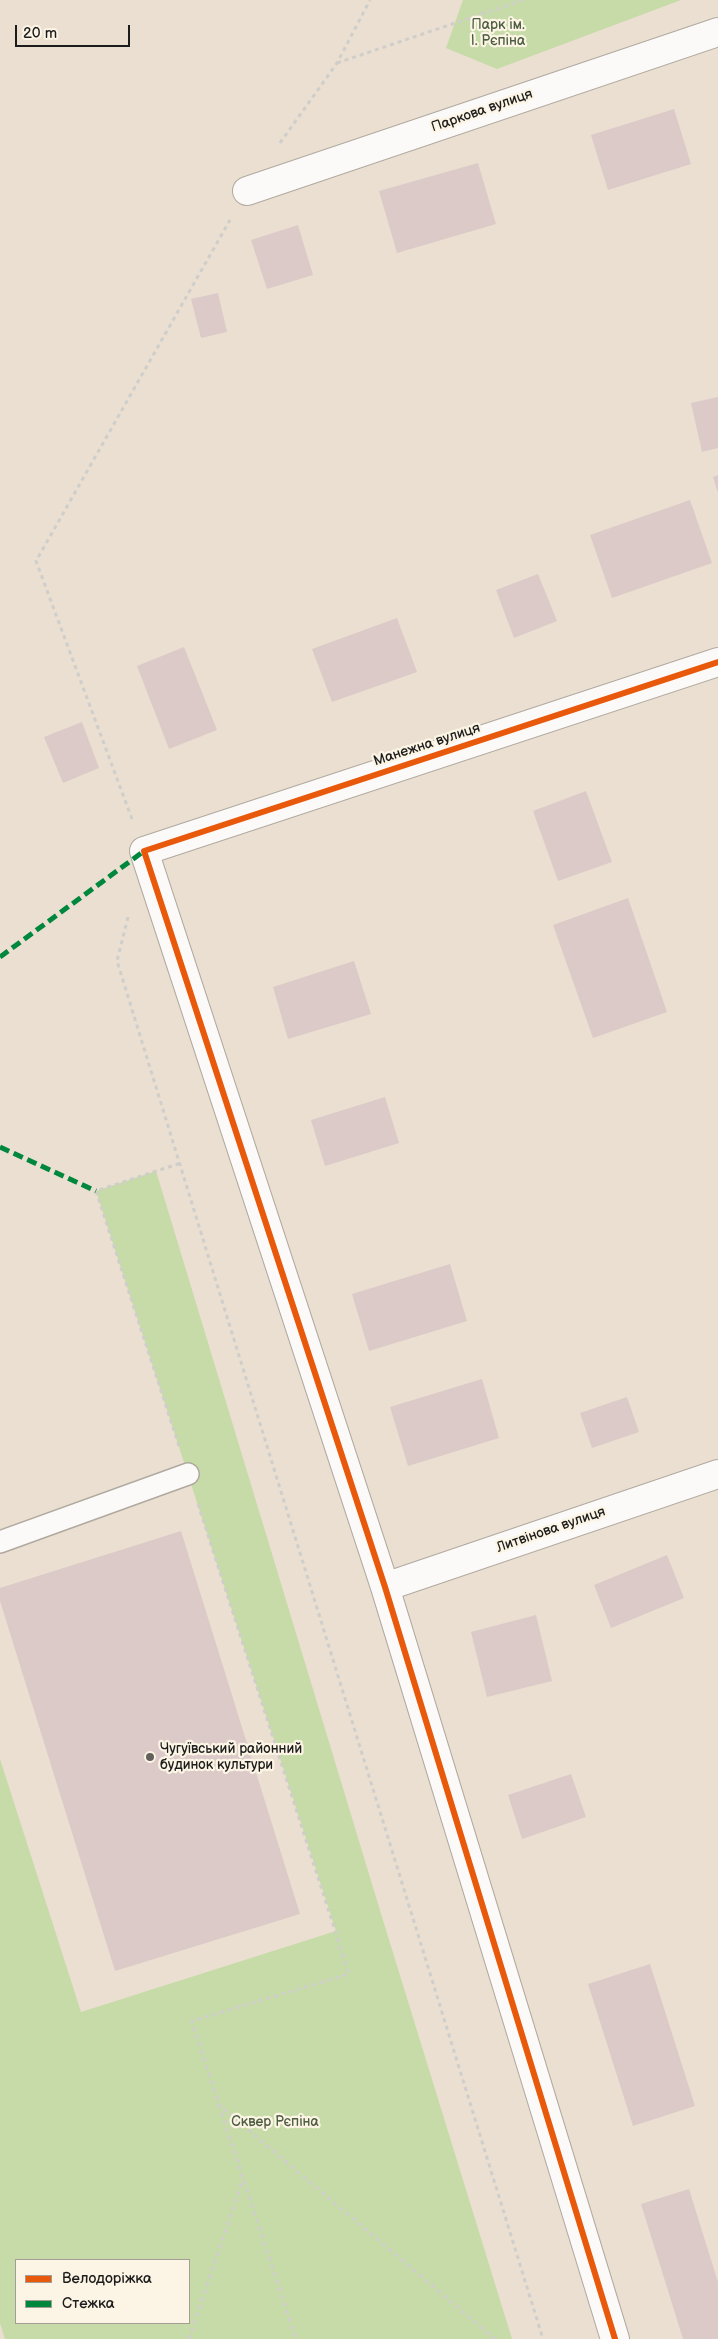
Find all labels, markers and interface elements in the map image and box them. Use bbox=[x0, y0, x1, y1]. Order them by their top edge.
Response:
scale bar bbox=[18, 15, 132, 47]
park label: Парк ім. І. Рєпіна bbox=[471, 17, 525, 49]
text: 20 m bbox=[23, 24, 57, 43]
street label: Паркова вулиця bbox=[429, 86, 535, 136]
street label: Манежна вулиця bbox=[372, 720, 482, 770]
street label: Литвінова вулиця bbox=[494, 1503, 608, 1557]
place label: Чугуївський районний будинок культури bbox=[160, 1741, 302, 1774]
marker: Чугуївський районний будинок культури bbox=[144, 1751, 156, 1763]
park label: Сквер Рєпіна bbox=[231, 2114, 319, 2130]
legend bbox=[15, 2259, 190, 2324]
text: Велодоріжка bbox=[62, 2269, 152, 2288]
text: Стежка bbox=[62, 2294, 115, 2313]

